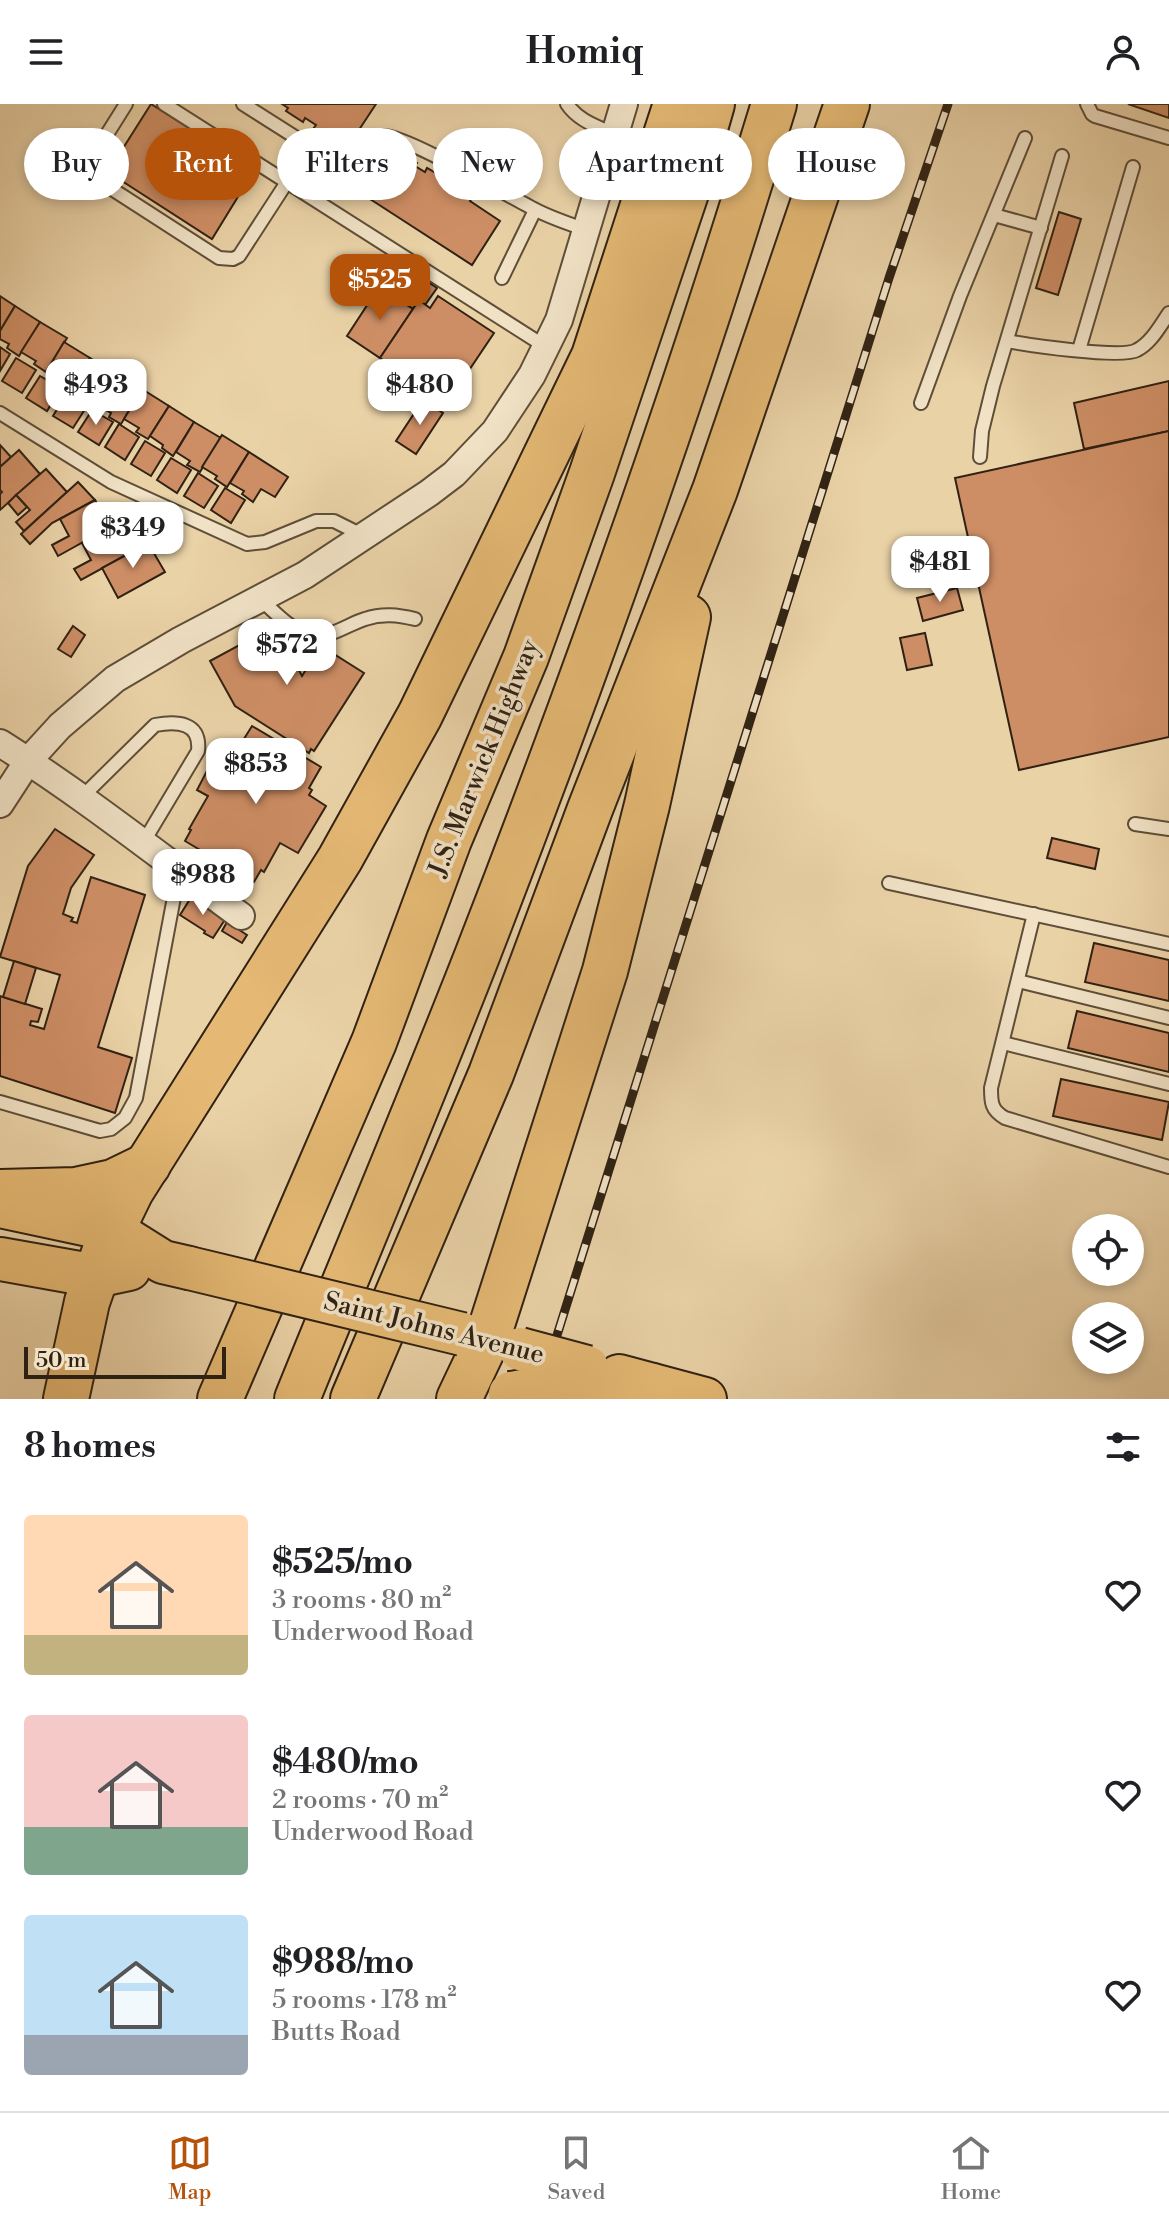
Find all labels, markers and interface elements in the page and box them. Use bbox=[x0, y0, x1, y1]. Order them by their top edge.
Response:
icon: menu bbox=[24, 30, 68, 74]
text: Homiq bbox=[526, 30, 643, 75]
icon: person bbox=[1101, 30, 1145, 74]
chip: Buy bbox=[24, 128, 129, 200]
chip: Rent bbox=[145, 128, 261, 200]
chip: Filters bbox=[277, 128, 417, 200]
chip: New bbox=[433, 128, 543, 200]
chip: Apartment bbox=[559, 128, 752, 200]
chip: House bbox=[768, 128, 905, 200]
pin: $525 bbox=[333, 254, 427, 322]
text: $525 bbox=[348, 264, 412, 296]
pin: $493 bbox=[49, 359, 143, 427]
pin: $480 bbox=[373, 359, 467, 427]
text: $493 bbox=[64, 369, 128, 401]
text: $480 bbox=[386, 369, 454, 401]
pin: $349 bbox=[86, 502, 180, 570]
text: $349 bbox=[100, 512, 166, 544]
pin: $481 bbox=[893, 536, 987, 604]
text: $481 bbox=[909, 546, 971, 578]
pin: $572 bbox=[240, 619, 334, 687]
text: $572 bbox=[256, 629, 318, 661]
street label: J.S. Marwick Highway bbox=[421, 634, 546, 882]
pin: $853 bbox=[209, 738, 303, 806]
text: $853 bbox=[224, 748, 288, 780]
pin: $988 bbox=[156, 849, 250, 917]
text: $988 bbox=[171, 859, 235, 891]
map controls bbox=[1072, 1214, 1144, 1374]
button: locate bbox=[1072, 1214, 1144, 1286]
street label: Saint Johns Avenue bbox=[321, 1285, 547, 1371]
button: layers bbox=[1072, 1302, 1144, 1374]
scale bar bbox=[24, 1343, 226, 1379]
text: 50 m bbox=[36, 1347, 87, 1374]
icon: filters bbox=[1101, 1425, 1145, 1469]
text: 8 homes bbox=[24, 1426, 156, 1468]
text: $525/mo bbox=[272, 1542, 413, 1584]
icon: home bbox=[88, 1547, 184, 1643]
icon: heart bbox=[1101, 1573, 1145, 1617]
text: 3 rooms · 80 m² bbox=[272, 1584, 451, 1616]
text: Underwood Road bbox=[272, 1616, 473, 1648]
text: $480/mo bbox=[272, 1742, 419, 1784]
icon: home bbox=[88, 1747, 184, 1843]
icon: heart bbox=[1101, 1773, 1145, 1817]
text: 2 rooms · 70 m² bbox=[272, 1784, 448, 1816]
text: Underwood Road bbox=[272, 1816, 473, 1848]
text: $988/mo bbox=[272, 1942, 414, 1984]
icon: home bbox=[88, 1947, 184, 2043]
icon: heart bbox=[1101, 1973, 1145, 2017]
text: 5 rooms · 178 m² bbox=[272, 1984, 457, 2016]
text: Butts Road bbox=[272, 2016, 401, 2048]
tab: Map bbox=[168, 2131, 212, 2206]
tab: Saved bbox=[547, 2131, 605, 2206]
tab: Home bbox=[941, 2131, 1001, 2206]

